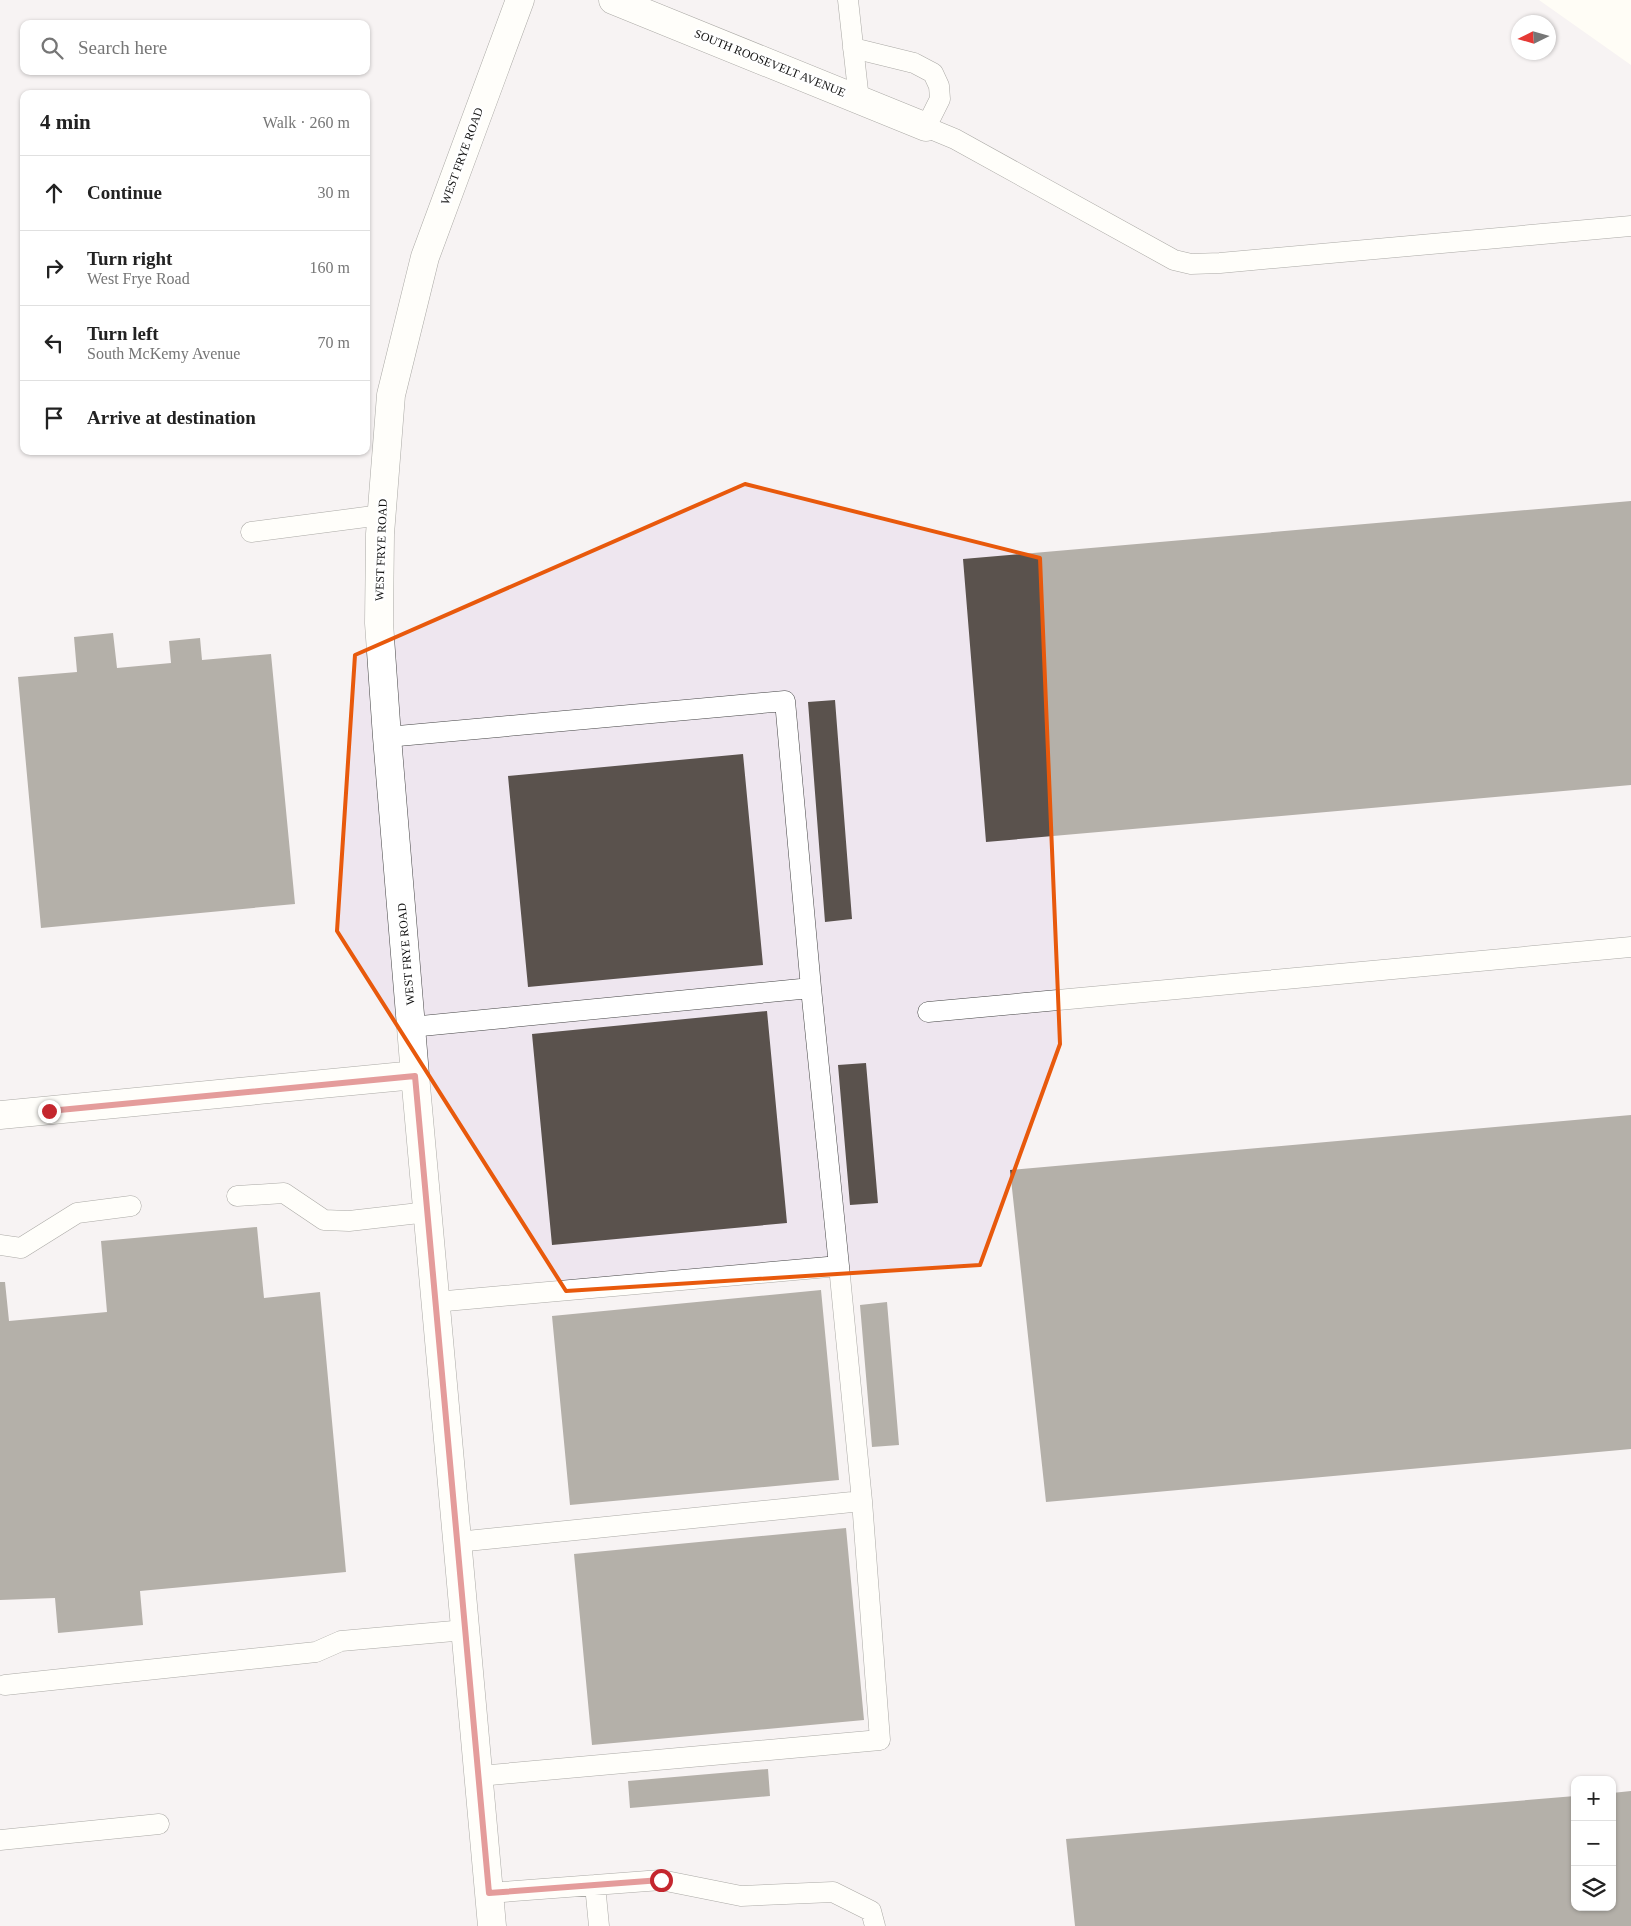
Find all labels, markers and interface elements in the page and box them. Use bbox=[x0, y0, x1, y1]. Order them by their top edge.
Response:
north arrow bbox=[1511, 15, 1556, 60]
search box bbox=[20, 20, 370, 75]
street label: SOUTH ROOSEVELT AVENUE bbox=[692, 26, 848, 100]
icon: search bbox=[38, 34, 66, 62]
text: Search here bbox=[78, 37, 167, 58]
street label: WEST FRYE ROAD bbox=[438, 105, 486, 207]
text: 4 min bbox=[40, 110, 91, 134]
text: Walk · 260 m bbox=[263, 114, 350, 131]
icon: ahead bbox=[40, 179, 68, 207]
text: Continue bbox=[87, 182, 162, 203]
text: 30 m bbox=[318, 184, 350, 201]
text: Turn right bbox=[87, 248, 172, 269]
icon: right bbox=[40, 254, 68, 282]
text: 160 m bbox=[310, 259, 350, 276]
text: West Frye Road bbox=[87, 270, 190, 287]
text: Turn left bbox=[87, 323, 159, 344]
icon: left bbox=[40, 329, 68, 357]
text: 70 m bbox=[318, 334, 350, 351]
text: South McKemy Avenue bbox=[87, 345, 240, 362]
icon: arrive bbox=[40, 404, 68, 432]
text: Arrive at destination bbox=[87, 407, 256, 428]
street label: WEST FRYE ROAD bbox=[372, 498, 390, 601]
street label: WEST FRYE ROAD bbox=[395, 902, 417, 1006]
route end bbox=[38, 1100, 61, 1123]
map controls bbox=[1571, 1776, 1616, 1911]
button: + bbox=[1571, 1776, 1616, 1821]
button: − bbox=[1571, 1821, 1616, 1866]
button: layers bbox=[1571, 1866, 1616, 1911]
route start bbox=[650, 1869, 673, 1892]

